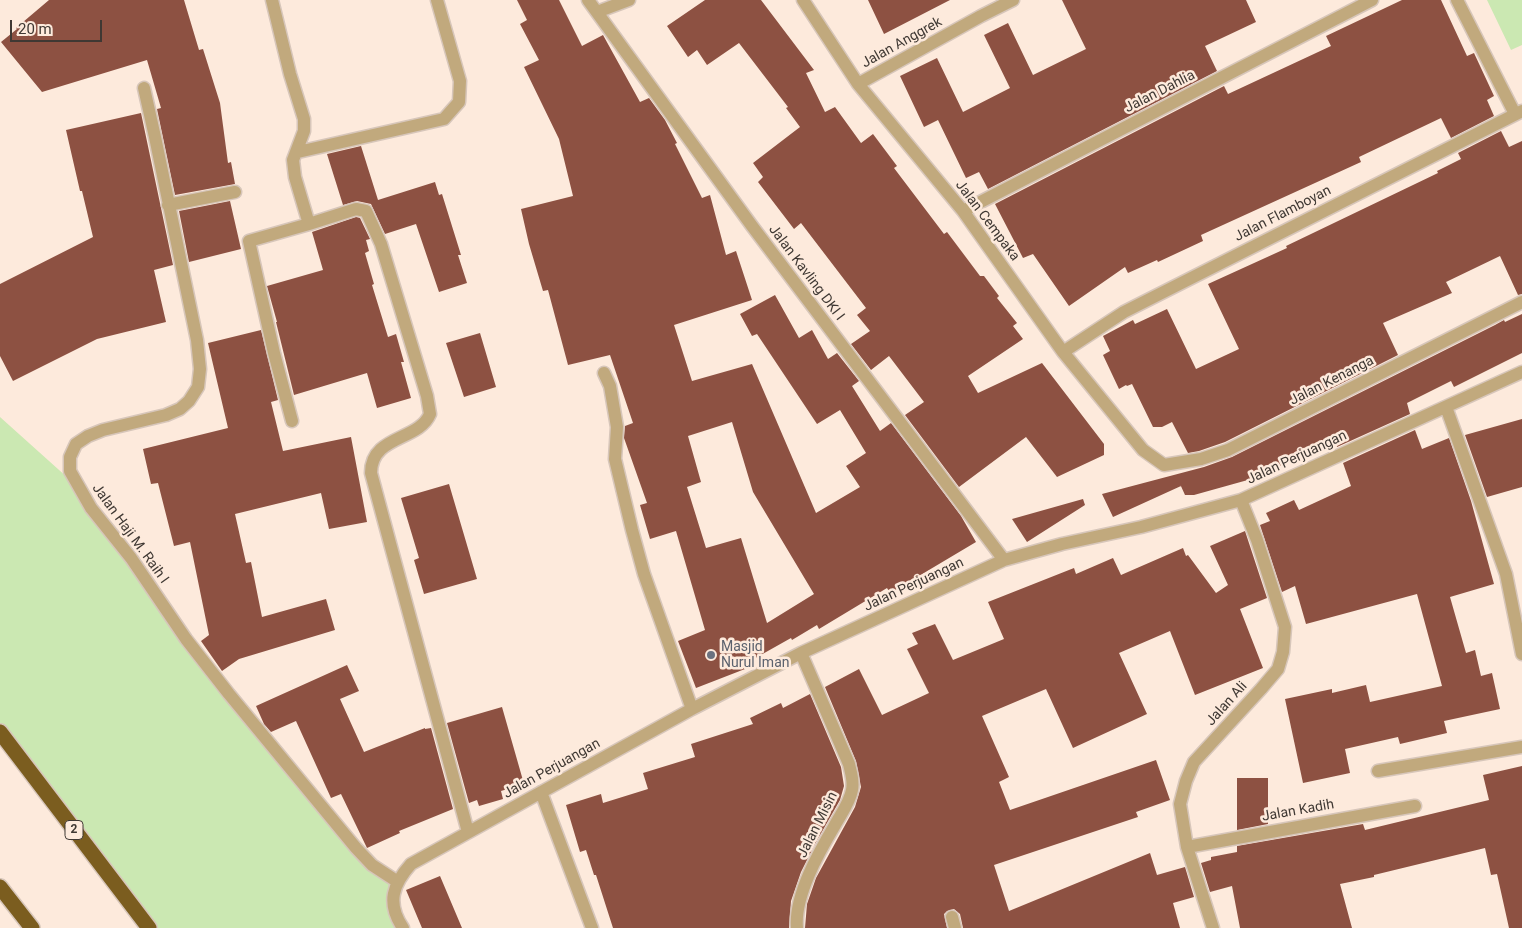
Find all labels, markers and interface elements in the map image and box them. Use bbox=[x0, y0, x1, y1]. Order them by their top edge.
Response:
scale bar bbox=[12, 10, 105, 42]
street label: Jalan Anggrek bbox=[859, 14, 945, 72]
text: 20 m bbox=[18, 20, 52, 38]
street label: Jalan Dahlia bbox=[1122, 67, 1198, 117]
street label: Jalan Cempaka bbox=[951, 177, 1023, 265]
street label: Jalan Flamboyan bbox=[1232, 182, 1334, 246]
street label: Jalan Kavling DKI I bbox=[765, 222, 847, 324]
street label: Jalan Kenanga bbox=[1287, 353, 1377, 409]
street label: Jalan Perjuangan bbox=[1244, 428, 1350, 488]
street label: Jalan Haji M. Raih I bbox=[88, 481, 172, 587]
street label: Jalan Perjuangan bbox=[861, 555, 967, 615]
place label: Masjid Nurul Iman bbox=[721, 639, 789, 672]
marker: Masjid Nurul Iman bbox=[705, 649, 717, 661]
street label: Jalan Ali bbox=[1203, 678, 1251, 730]
street label: Jalan Perjuangan bbox=[501, 735, 603, 803]
street label: Jalan Misin bbox=[794, 789, 842, 861]
street label: Jalan Kadih bbox=[1261, 796, 1335, 826]
road number: 2 bbox=[65, 820, 83, 840]

